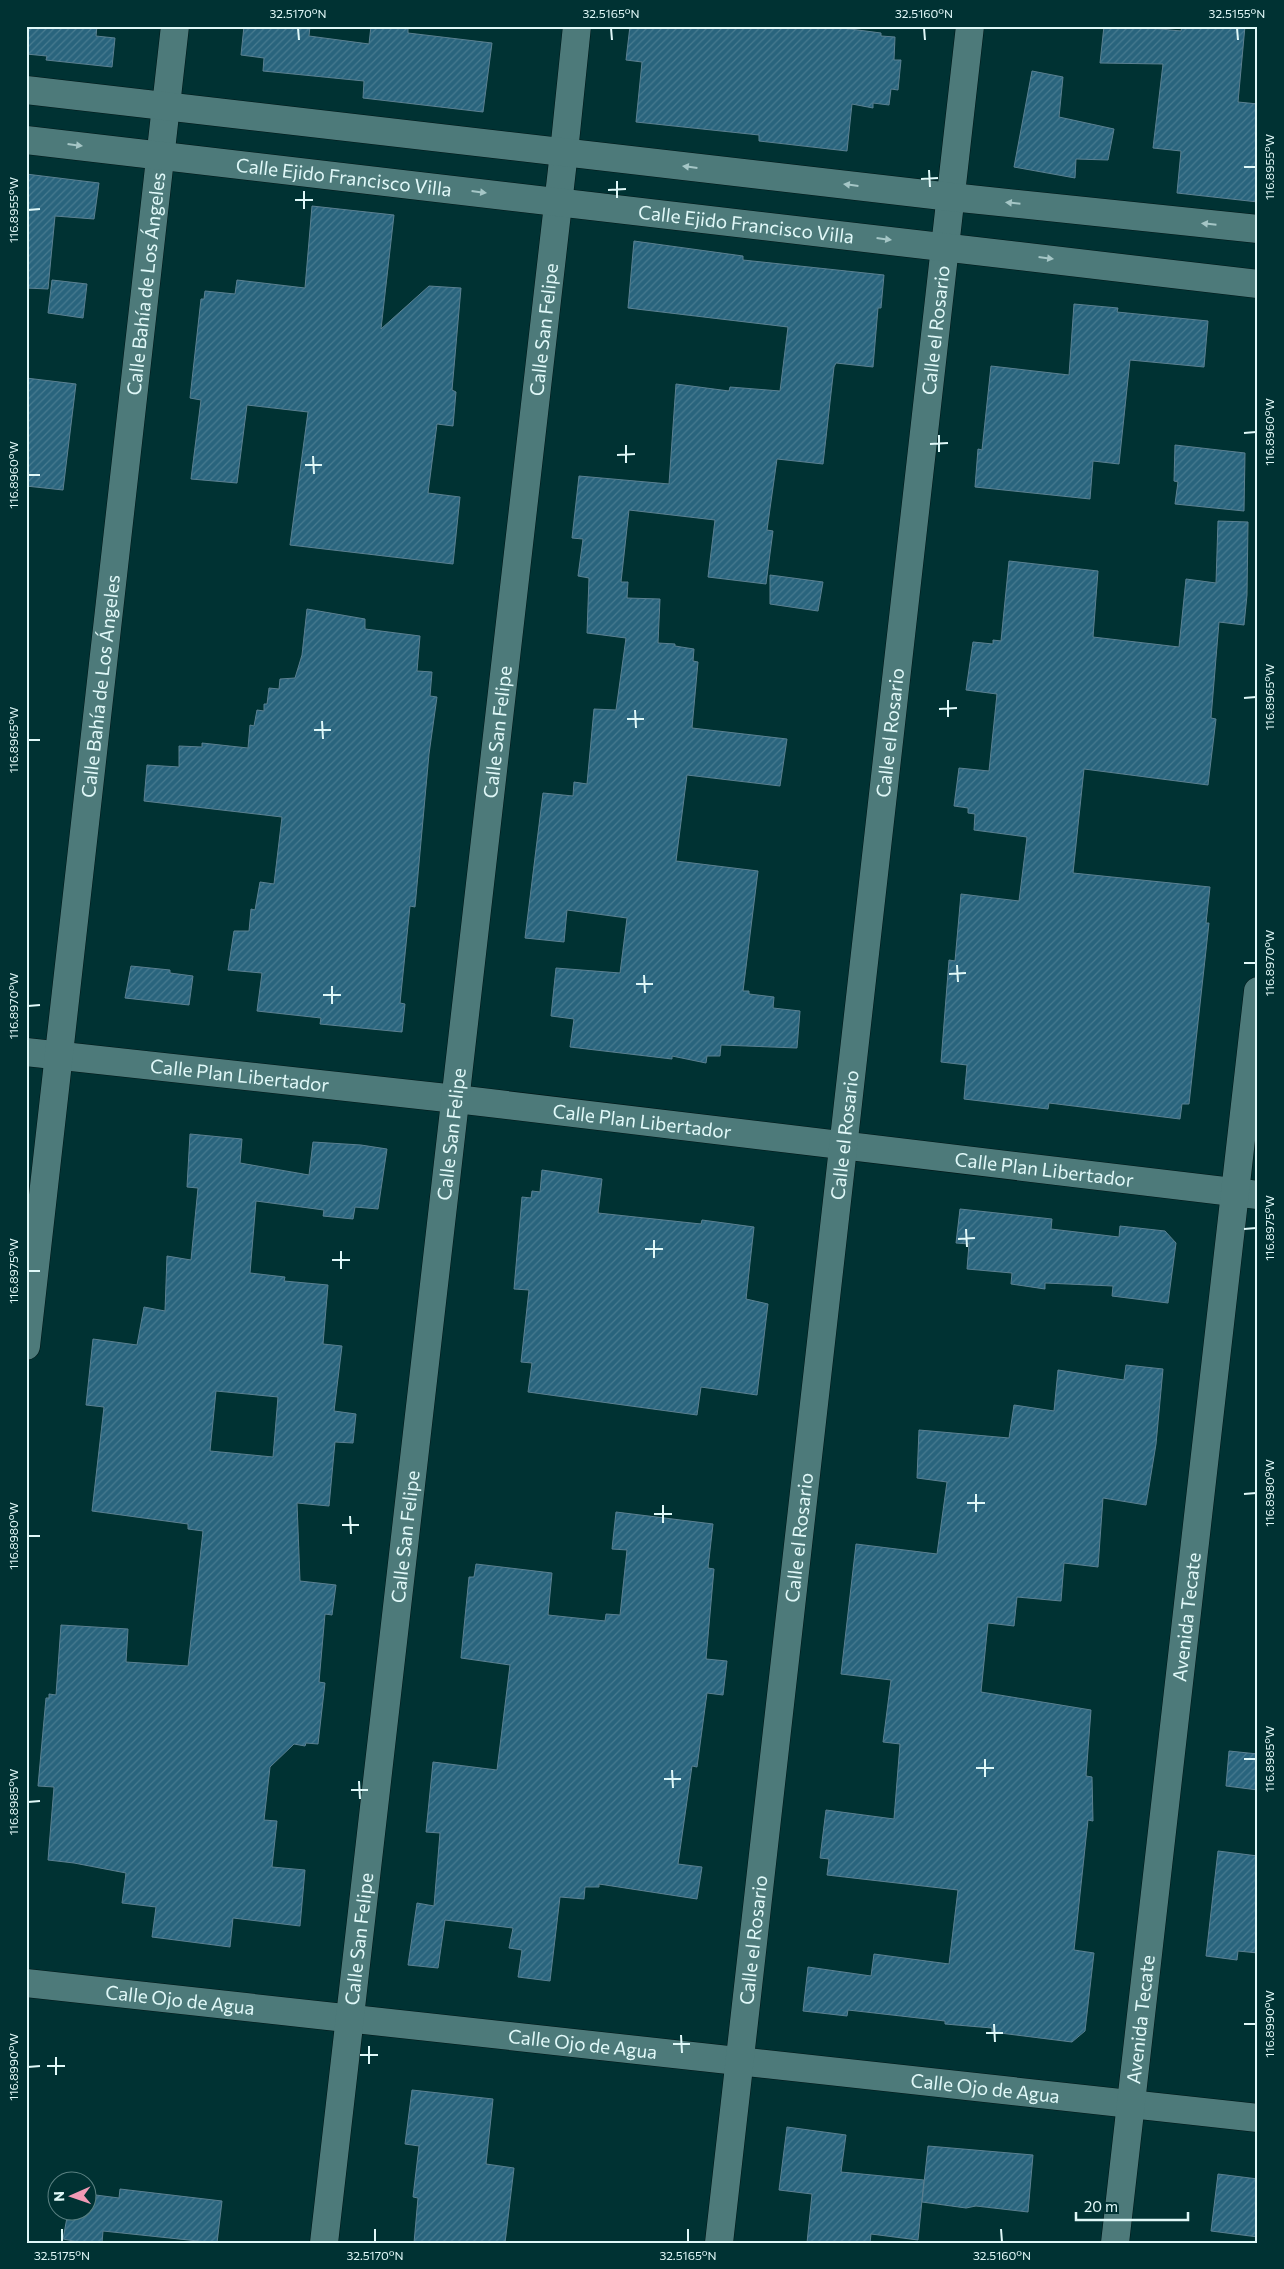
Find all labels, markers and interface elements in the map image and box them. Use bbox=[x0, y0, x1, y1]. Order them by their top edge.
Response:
text: 32.5170°N bbox=[269, 6, 327, 20]
text: 32.5165°N bbox=[582, 6, 640, 20]
text: 32.5160°N bbox=[895, 6, 953, 20]
text: 32.5155°N bbox=[1209, 6, 1265, 20]
text: 116.8955°W bbox=[1262, 134, 1276, 200]
one-way arrow bbox=[67, 141, 83, 149]
street label: Calle Ejido Francisco Villa bbox=[235, 153, 453, 201]
one-way arrow bbox=[682, 163, 698, 171]
street label: Calle Bahía de Los Ángeles bbox=[121, 171, 169, 397]
text: 116.8955°W bbox=[6, 177, 20, 243]
one-way arrow bbox=[843, 181, 859, 189]
one-way arrow bbox=[472, 188, 488, 196]
one-way arrow bbox=[1005, 199, 1021, 207]
street label: Calle Ejido Francisco Villa bbox=[637, 200, 855, 248]
one-way arrow bbox=[1201, 220, 1217, 228]
one-way arrow bbox=[877, 235, 893, 243]
one-way arrow bbox=[1038, 254, 1054, 262]
street label: Calle San Felipe bbox=[524, 262, 562, 397]
street label: Calle el Rosario bbox=[916, 264, 954, 396]
text: 116.8960°W bbox=[1262, 398, 1276, 466]
text: 116.8960°W bbox=[6, 441, 20, 509]
street label: Calle Bahía de Los Ángeles bbox=[76, 573, 124, 799]
street label: Calle San Felipe bbox=[478, 664, 516, 799]
text: 116.8965°W bbox=[1262, 664, 1276, 730]
street label: Calle el Rosario bbox=[871, 666, 908, 799]
text: 116.8965°W bbox=[6, 707, 20, 773]
text: 116.8970°W bbox=[1262, 930, 1276, 996]
text: 116.8970°W bbox=[6, 973, 20, 1039]
street label: Calle Plan Libertador bbox=[149, 1054, 331, 1096]
street label: Calle San Felipe bbox=[432, 1067, 470, 1202]
street label: Calle el Rosario bbox=[825, 1069, 863, 1201]
street label: Calle Plan Libertador bbox=[552, 1099, 733, 1143]
street label: Calle Plan Libertador bbox=[954, 1147, 1135, 1191]
text: 116.8975°W bbox=[1262, 1195, 1276, 1261]
text: 116.8975°W bbox=[6, 1238, 20, 1304]
text: 116.8980°W bbox=[1262, 1459, 1276, 1527]
street label: Calle San Felipe bbox=[386, 1469, 424, 1604]
street label: Calle el Rosario bbox=[780, 1471, 817, 1604]
text: 116.8980°W bbox=[6, 1502, 20, 1570]
street label: Avenida Tecate bbox=[1167, 1551, 1205, 1683]
text: 116.8985°W bbox=[1262, 1726, 1276, 1792]
text: 116.8985°W bbox=[6, 1769, 20, 1835]
street label: Calle San Felipe bbox=[339, 1871, 377, 2007]
street label: Calle el Rosario bbox=[734, 1874, 772, 2006]
street label: Avenida Tecate bbox=[1121, 1954, 1159, 2085]
street label: Calle Ojo de Agua bbox=[104, 1980, 256, 2019]
text: 116.8990°W bbox=[1262, 1990, 1276, 2058]
street label: Calle Ojo de Agua bbox=[507, 2024, 658, 2063]
text: 116.8990°W bbox=[6, 2033, 20, 2101]
street label: Calle Ojo de Agua bbox=[910, 2068, 1061, 2107]
north arrow bbox=[48, 2172, 98, 2222]
scale bar bbox=[1076, 2189, 1189, 2221]
text: N bbox=[50, 2191, 67, 2202]
text: 20 m bbox=[1084, 2197, 1118, 2215]
text: 32.5175°N bbox=[34, 2248, 90, 2262]
text: 32.5170°N bbox=[346, 2248, 404, 2262]
text: 32.5165°N bbox=[659, 2248, 717, 2262]
text: 32.5160°N bbox=[973, 2248, 1031, 2262]

